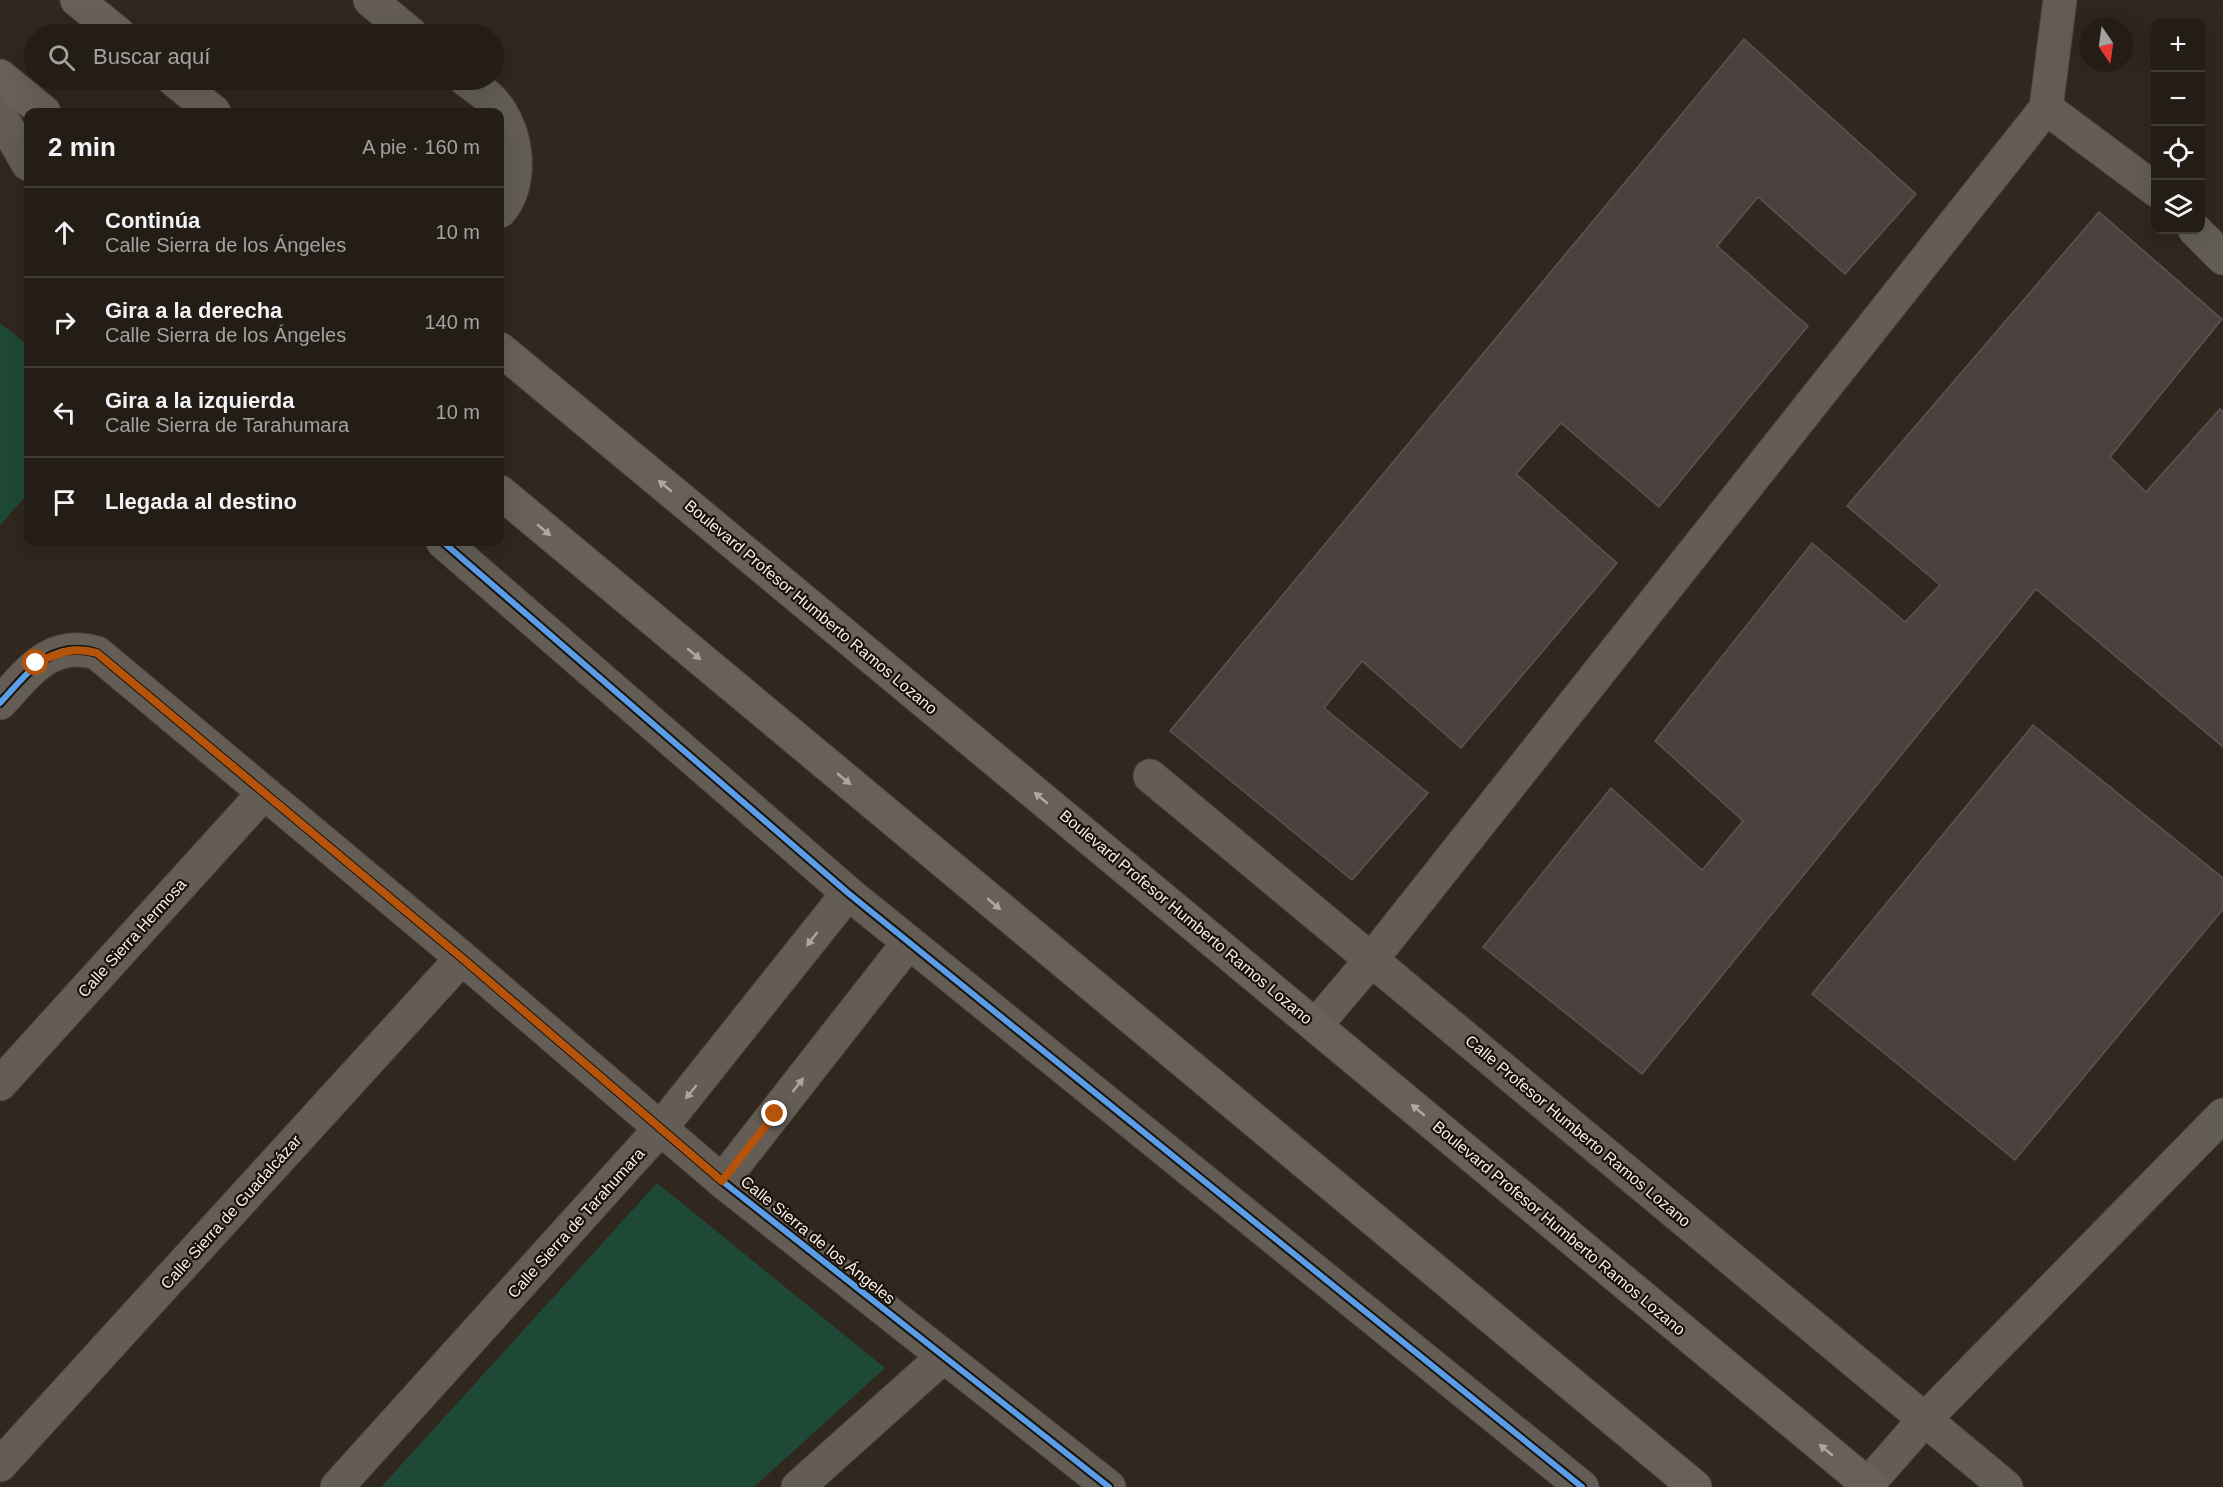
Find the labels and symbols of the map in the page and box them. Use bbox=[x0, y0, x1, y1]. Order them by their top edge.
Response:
north arrow bbox=[2079, 18, 2133, 72]
one-way arrow bbox=[657, 479, 673, 492]
street label: Boulevard Profesor Humberto Ramos Lozano bbox=[682, 496, 941, 718]
one-way arrow bbox=[537, 523, 552, 535]
one-way arrow bbox=[686, 648, 702, 661]
route start bbox=[22, 649, 48, 675]
one-way arrow bbox=[836, 772, 851, 785]
one-way arrow bbox=[1034, 792, 1049, 805]
street label: Boulevard Profesor Humberto Ramos Lozano bbox=[1057, 806, 1316, 1028]
street label: Calle Sierra Hermosa bbox=[75, 875, 190, 1001]
one-way arrow bbox=[986, 897, 1001, 910]
one-way arrow bbox=[806, 931, 819, 947]
street label: Calle Profesor Humberto Ramos Lozano bbox=[1462, 1032, 1694, 1230]
one-way arrow bbox=[791, 1078, 803, 1093]
one-way arrow bbox=[685, 1084, 697, 1099]
route end bbox=[761, 1100, 787, 1126]
one-way arrow bbox=[1411, 1104, 1426, 1117]
street label: Boulevard Profesor Humberto Ramos Lozano bbox=[1430, 1117, 1689, 1339]
street label: Calle Sierra de Guadalcázar bbox=[157, 1131, 305, 1292]
street label: Calle Sierra de Tarahumara bbox=[504, 1145, 648, 1301]
street label: Calle Sierra de los Ángeles bbox=[738, 1172, 899, 1307]
one-way arrow bbox=[1818, 1443, 1834, 1456]

